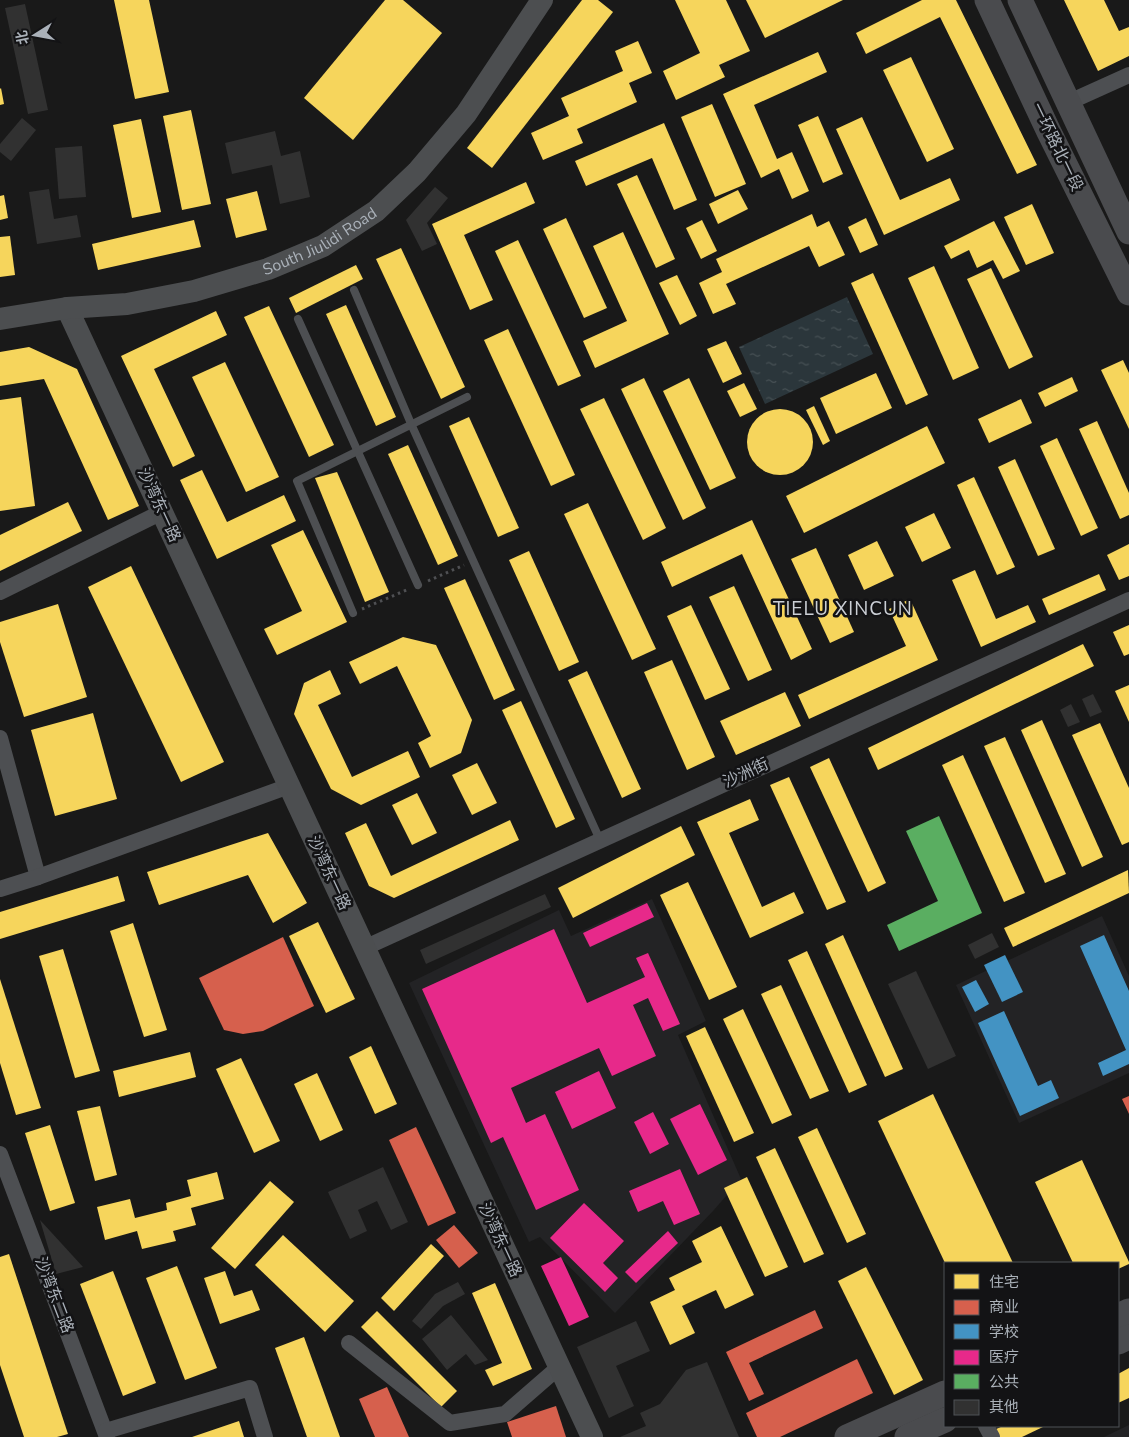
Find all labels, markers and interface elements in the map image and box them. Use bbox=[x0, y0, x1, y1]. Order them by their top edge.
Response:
north arrow bbox=[10, 10, 60, 60]
text: 北 bbox=[12, 29, 33, 46]
street label: 一环路北一段 bbox=[1026, 99, 1088, 195]
street label: South Jiulidi Road bbox=[260, 202, 381, 281]
street label: 沙湾东一路 bbox=[132, 464, 186, 546]
district label: TIELU XINCUN bbox=[773, 596, 913, 622]
street label: 沙洲街 bbox=[720, 753, 772, 793]
street label: 沙湾东一路 bbox=[302, 832, 356, 914]
street label: 沙湾东一路 bbox=[473, 1199, 527, 1281]
street label: 沙湾东二路 bbox=[29, 1254, 79, 1336]
legend bbox=[944, 1262, 1119, 1427]
text: 住宅 bbox=[989, 1272, 1019, 1292]
text: 商业 bbox=[989, 1297, 1019, 1317]
text: 学校 bbox=[989, 1322, 1019, 1342]
text: 医疗 bbox=[989, 1347, 1019, 1367]
text: 公共 bbox=[989, 1372, 1019, 1392]
text: 其他 bbox=[989, 1397, 1019, 1417]

